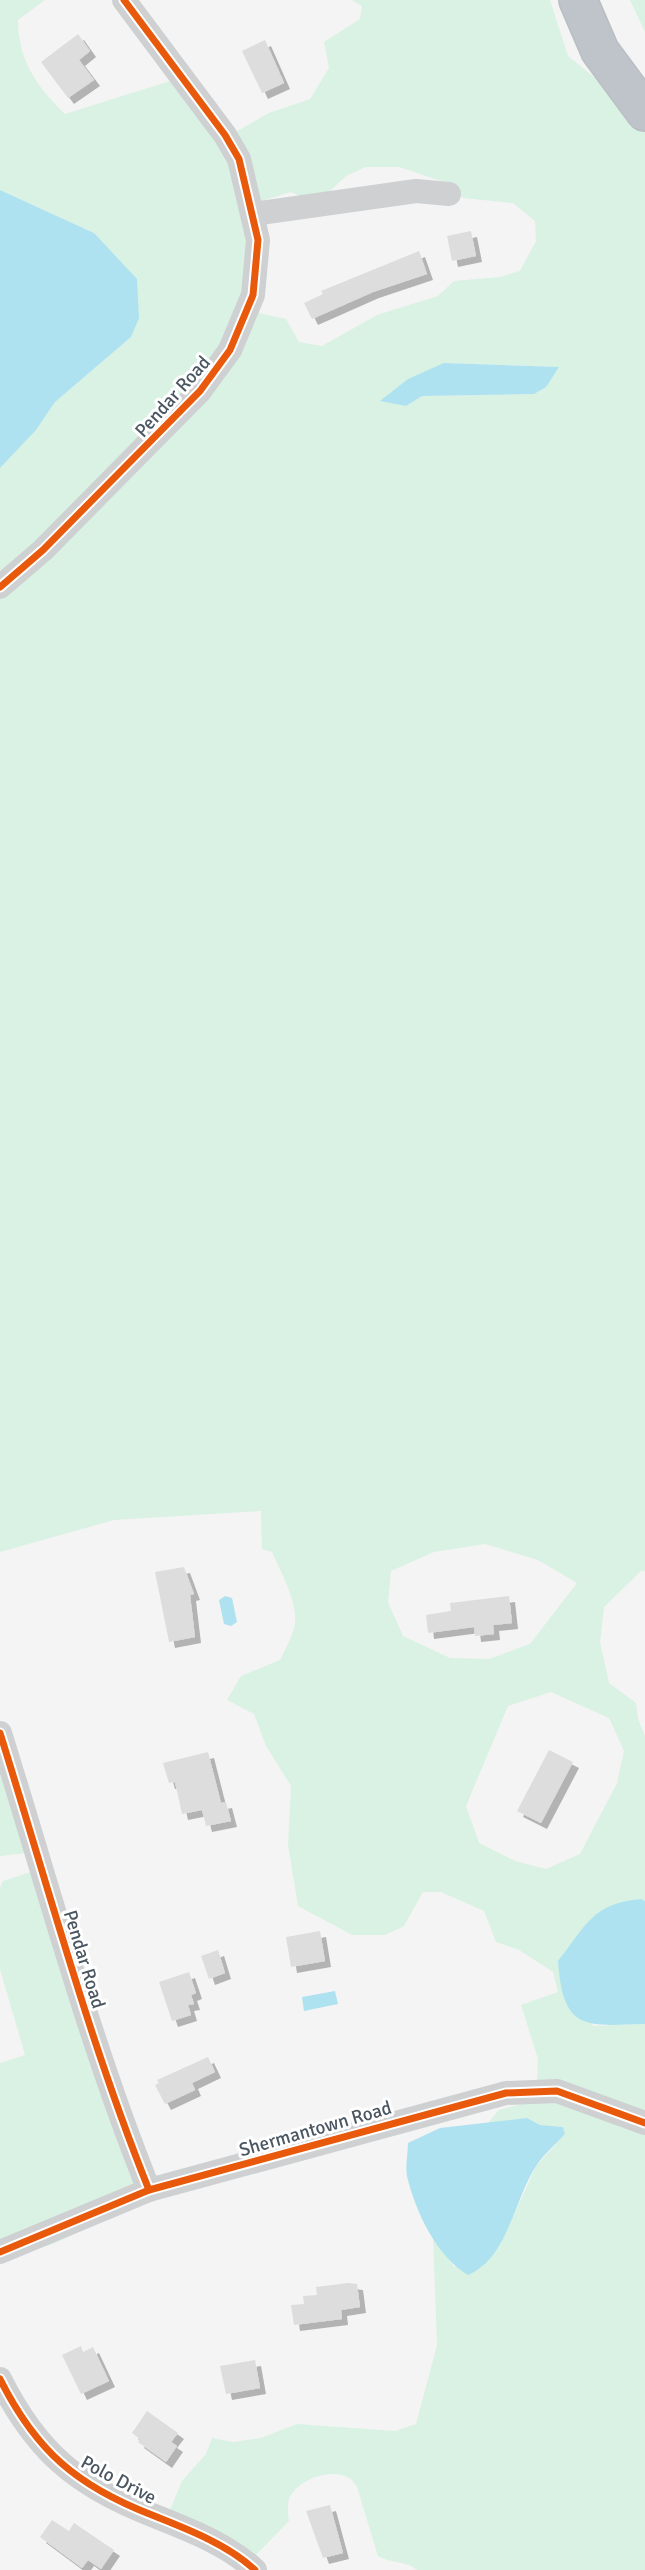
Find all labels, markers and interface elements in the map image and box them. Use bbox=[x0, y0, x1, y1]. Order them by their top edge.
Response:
street label: Pendar Road bbox=[130, 351, 216, 442]
street label: Pendar Road bbox=[58, 1907, 110, 2011]
street label: Shermantown Road bbox=[236, 2096, 394, 2162]
street label: Polo Drive bbox=[77, 2450, 160, 2510]

